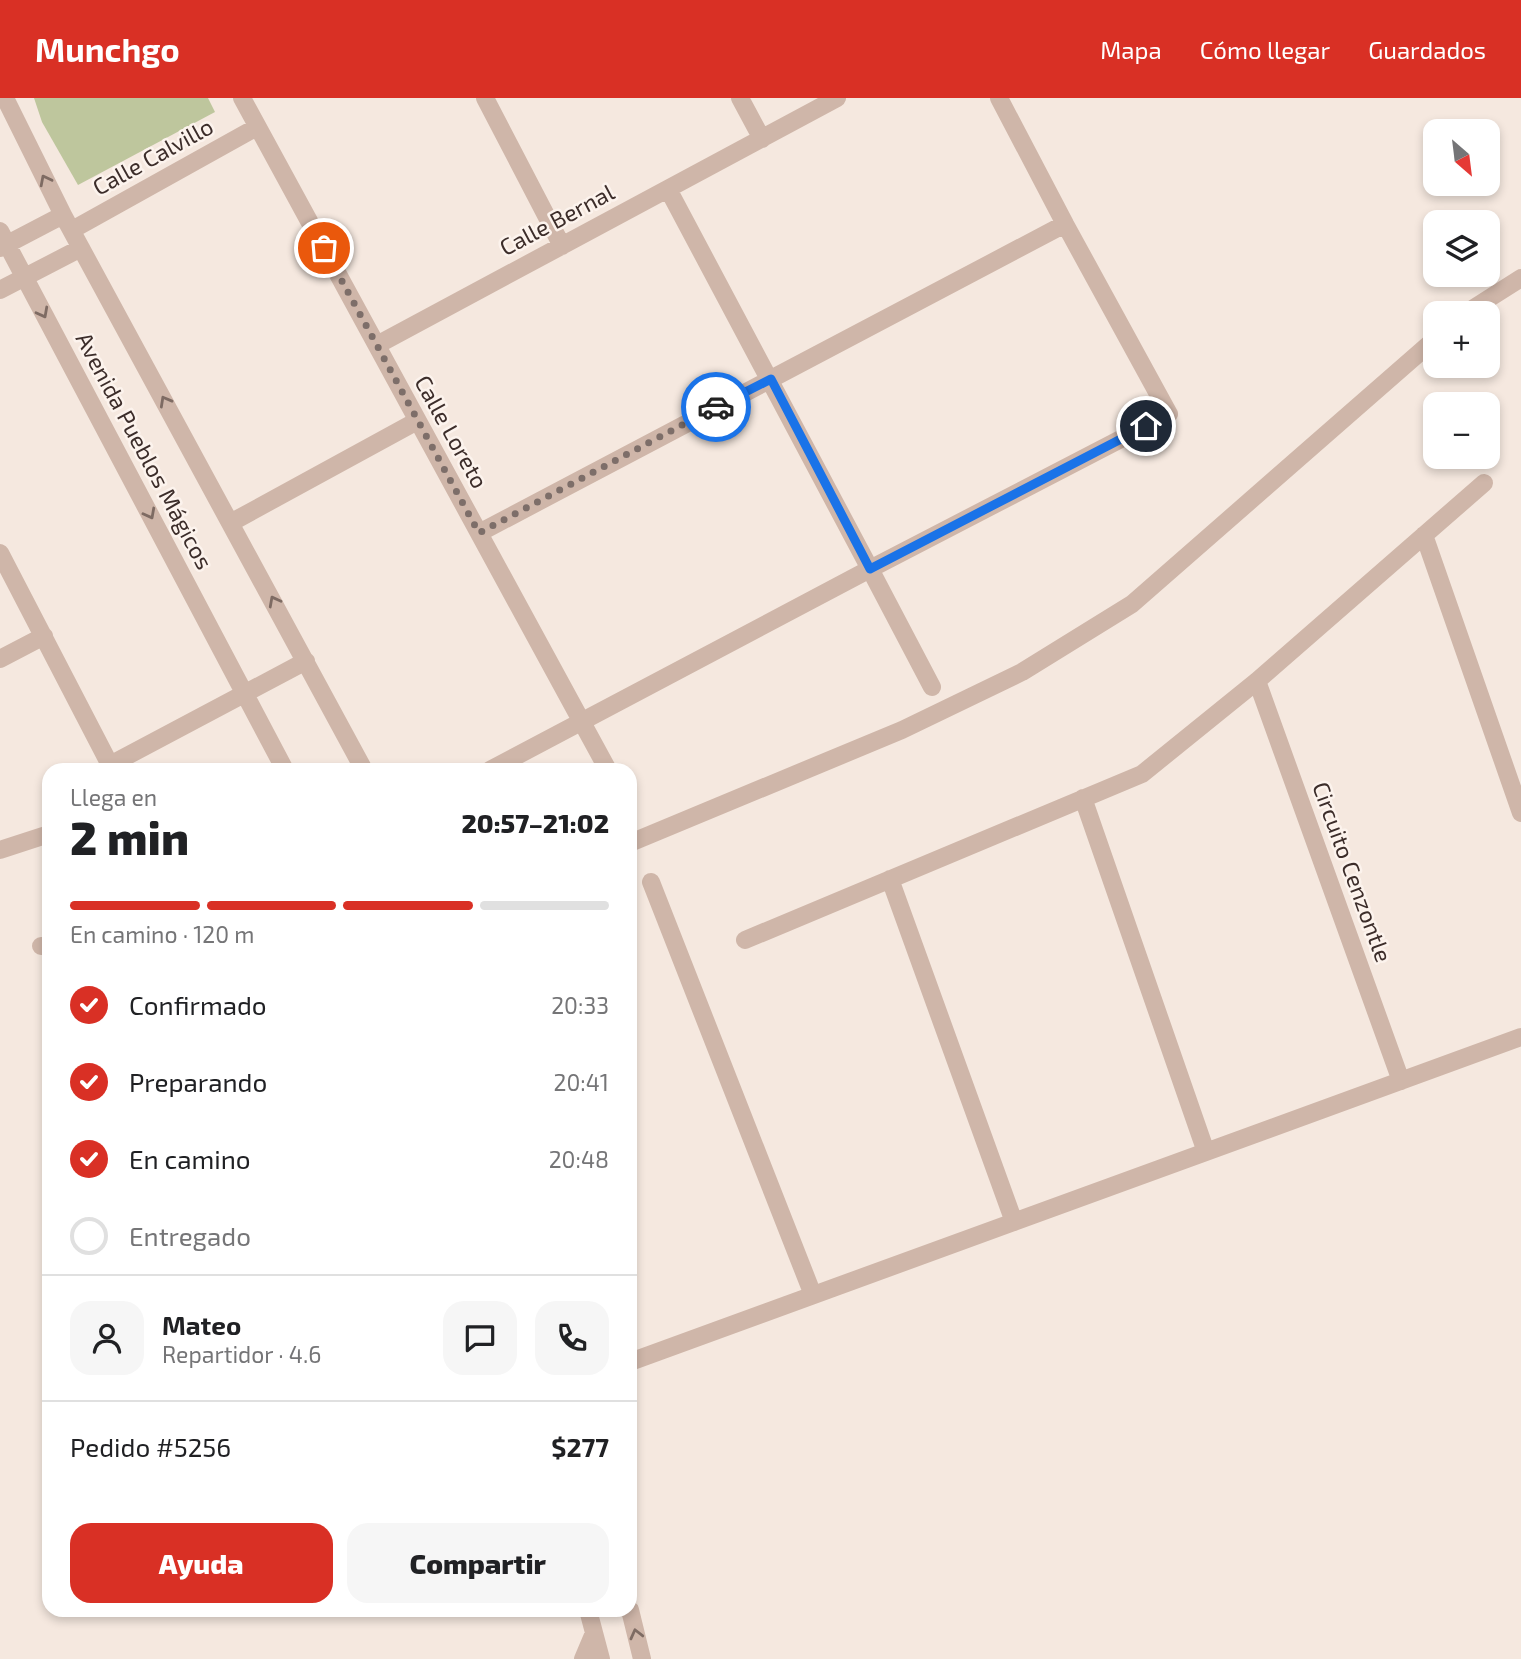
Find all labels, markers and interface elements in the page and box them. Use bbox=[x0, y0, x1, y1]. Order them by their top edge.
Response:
text: Munchgo bbox=[35, 29, 180, 69]
text: Mapa bbox=[1100, 35, 1162, 64]
text: Cómo llegar bbox=[1200, 35, 1330, 64]
text: Guardados bbox=[1368, 35, 1486, 64]
street label: Calle Calvillo bbox=[87, 112, 218, 201]
north arrow bbox=[1423, 119, 1500, 196]
map controls bbox=[1423, 119, 1500, 469]
one-way arrow bbox=[39, 175, 53, 187]
street label: Calle Bernal bbox=[495, 177, 619, 261]
button: layers bbox=[1423, 210, 1500, 287]
pin bbox=[294, 218, 354, 278]
icon: bag bbox=[305, 229, 343, 267]
button: + bbox=[1423, 301, 1500, 378]
one-way arrow bbox=[35, 306, 49, 318]
street label: Avenida Pueblos Mágicos bbox=[70, 327, 219, 574]
street label: Calle Loreto bbox=[409, 370, 494, 493]
courier bbox=[681, 372, 751, 442]
icon: car bbox=[697, 388, 735, 426]
button: − bbox=[1423, 392, 1500, 469]
one-way arrow bbox=[160, 396, 173, 408]
pin bbox=[1116, 396, 1176, 456]
icon: home bbox=[1127, 407, 1165, 445]
one-way arrow bbox=[142, 507, 155, 519]
one-way arrow bbox=[269, 596, 282, 608]
street label: Circuito Cenzontle bbox=[1307, 778, 1399, 966]
text: Llega en bbox=[70, 783, 157, 811]
text: 20:57–21:02 bbox=[461, 807, 609, 838]
text: 2 min bbox=[70, 809, 189, 864]
text: En camino · 120 m bbox=[70, 920, 254, 948]
icon: check bbox=[70, 986, 108, 1024]
text: Confirmado bbox=[129, 989, 267, 1020]
text: 20:33 bbox=[551, 991, 609, 1019]
icon: check bbox=[70, 1063, 108, 1101]
text: Preparando bbox=[129, 1066, 267, 1097]
text: 20:41 bbox=[553, 1068, 609, 1096]
icon: check bbox=[70, 1140, 108, 1178]
text: En camino bbox=[129, 1143, 251, 1174]
text: 20:48 bbox=[549, 1145, 609, 1173]
text: Entregado bbox=[129, 1220, 251, 1251]
button: person bbox=[70, 1301, 144, 1375]
button: chat bbox=[443, 1301, 517, 1375]
button: phone bbox=[535, 1301, 609, 1375]
text: Mateo bbox=[162, 1309, 241, 1340]
text: Repartidor · 4.6 bbox=[162, 1340, 321, 1368]
text: Pedido #5256 bbox=[70, 1431, 231, 1462]
text: $277 bbox=[551, 1431, 609, 1462]
button: Ayuda bbox=[70, 1523, 333, 1603]
button: Compartir bbox=[347, 1523, 609, 1603]
one-way arrow bbox=[630, 1629, 644, 1641]

